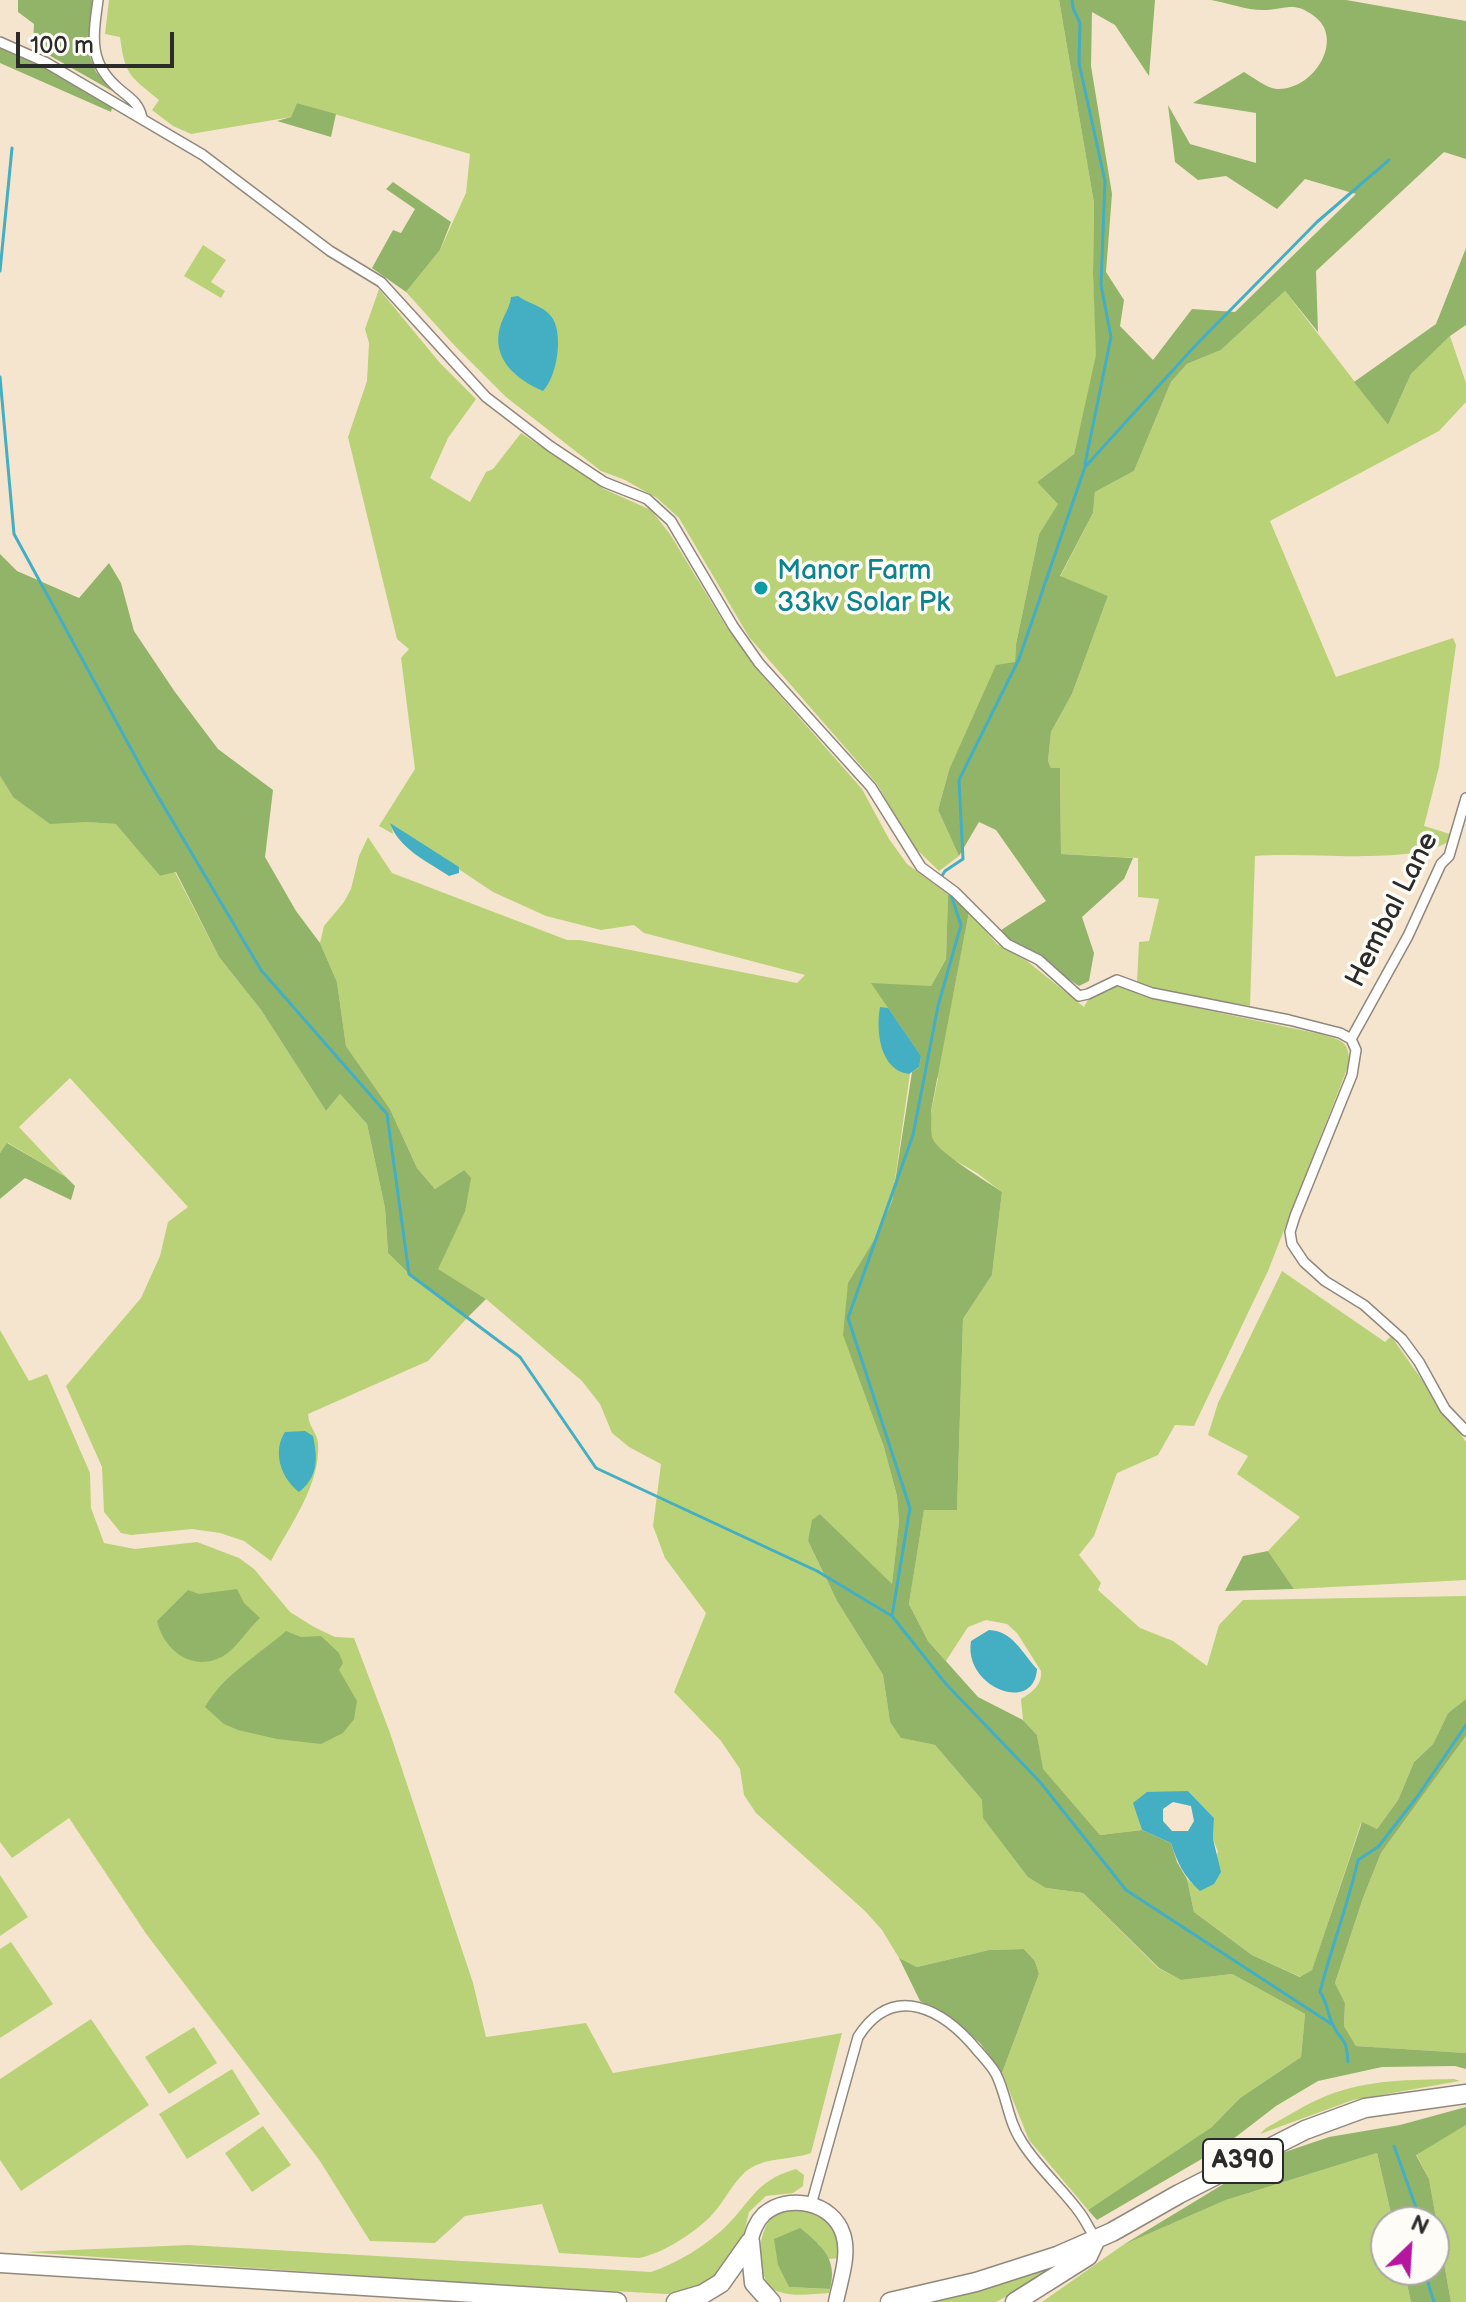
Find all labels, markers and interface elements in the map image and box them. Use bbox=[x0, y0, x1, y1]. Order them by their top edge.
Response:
scale bar bbox=[20, 16, 178, 66]
text: 100 m bbox=[30, 31, 94, 60]
place label: Manor Farm 33kv Solar Pk bbox=[777, 555, 950, 621]
marker: Manor Farm 33kv Solar Pk bbox=[752, 579, 770, 597]
street label: Hembal Lane bbox=[1340, 827, 1446, 993]
road number: A390 bbox=[1203, 2139, 1283, 2183]
north arrow bbox=[1370, 2206, 1450, 2286]
text: N bbox=[1406, 2210, 1433, 2241]

